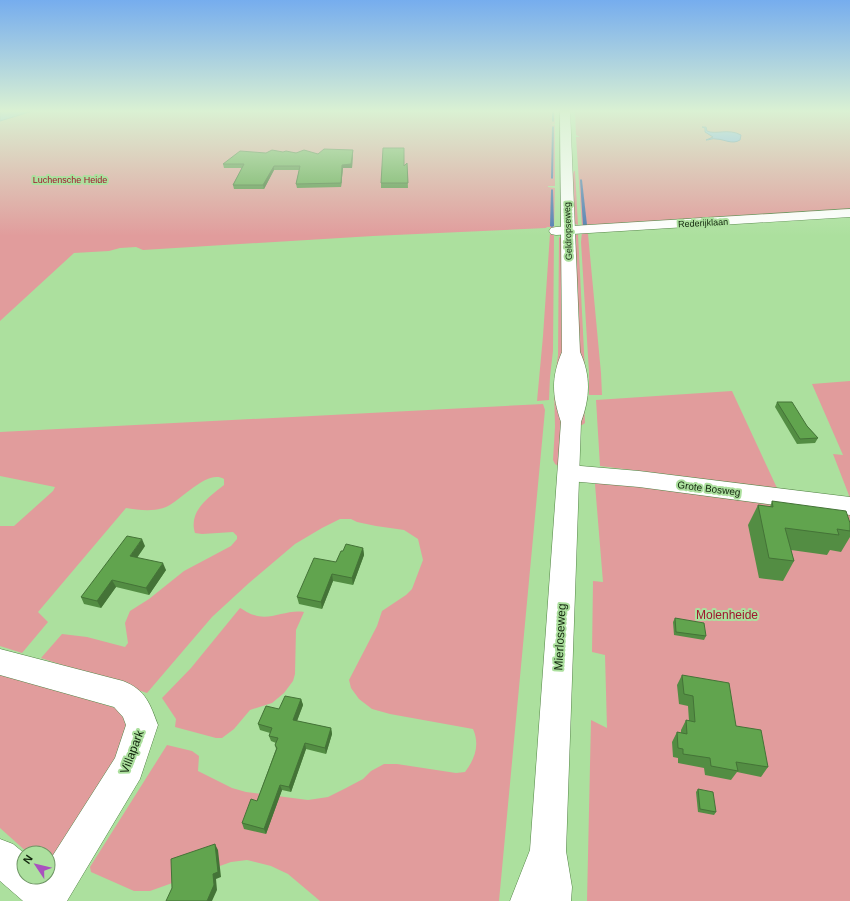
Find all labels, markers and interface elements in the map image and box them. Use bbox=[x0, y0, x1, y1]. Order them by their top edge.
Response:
park label: Luchensche Heide bbox=[33, 175, 107, 185]
street label: Geldropseweg bbox=[562, 202, 574, 260]
street label: Rederijklaan bbox=[678, 217, 728, 229]
street label: Grote Bosweg bbox=[677, 479, 741, 498]
street label: Mierloseweg bbox=[551, 603, 569, 671]
park label: Molenheide bbox=[696, 608, 758, 622]
street label: Villapark bbox=[117, 727, 147, 776]
north arrow bbox=[16, 845, 56, 885]
text: N bbox=[21, 853, 35, 866]

